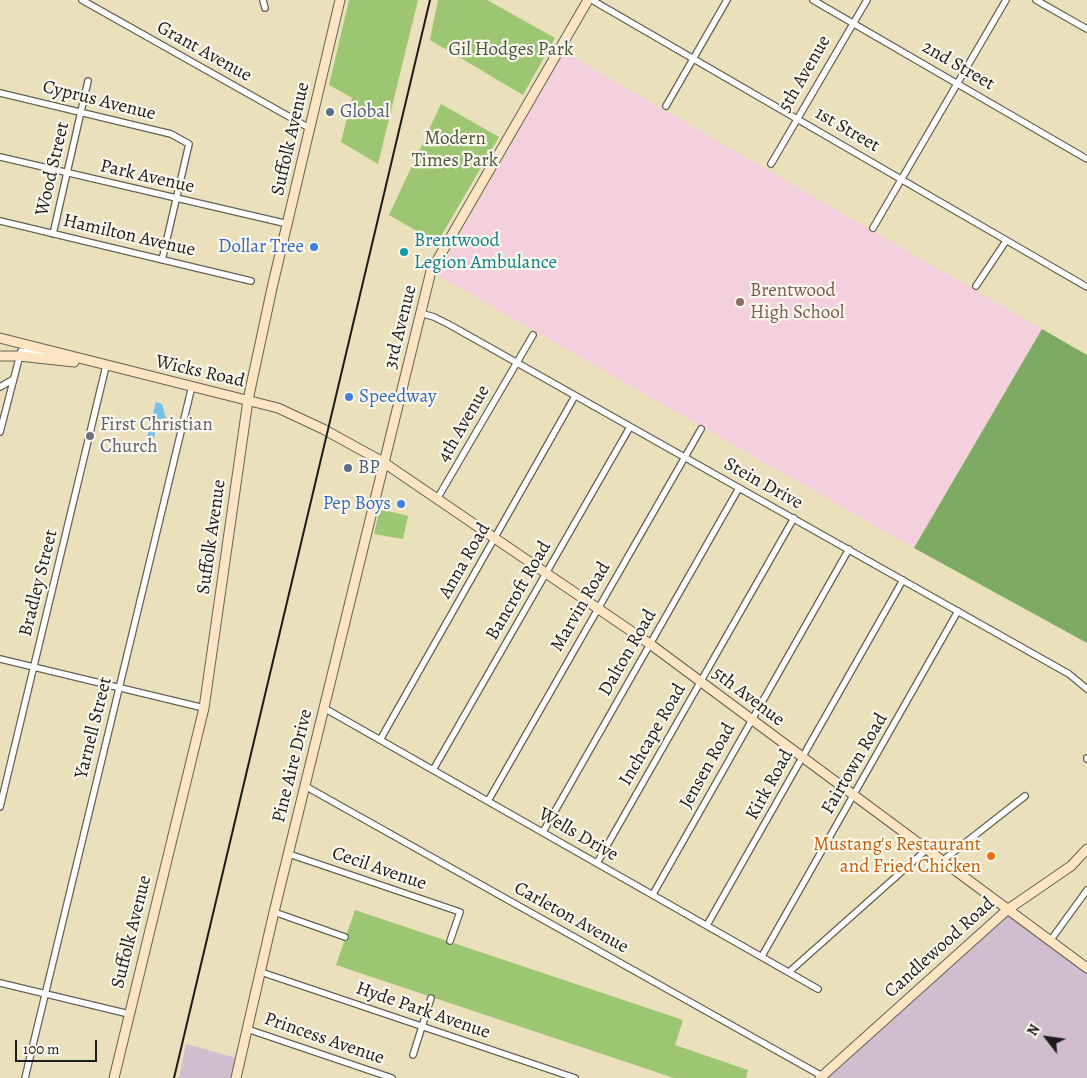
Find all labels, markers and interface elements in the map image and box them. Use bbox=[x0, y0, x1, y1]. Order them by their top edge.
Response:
street label: Grant Avenue bbox=[152, 17, 256, 87]
street label: 5th Avenue bbox=[774, 32, 836, 116]
street label: 2nd Street bbox=[918, 36, 998, 96]
park label: Gil Hodges Park bbox=[449, 39, 573, 61]
street label: Cyprus Avenue bbox=[40, 76, 158, 126]
street label: Suffolk Avenue bbox=[267, 80, 315, 198]
place label: Global bbox=[340, 101, 390, 123]
street label: 1st Street bbox=[811, 102, 883, 158]
marker: Global bbox=[324, 106, 336, 118]
street label: Wood Street bbox=[31, 120, 75, 218]
park label: Modern Times Park bbox=[412, 128, 498, 172]
street label: Park Avenue bbox=[98, 155, 196, 199]
street label: Hamilton Avenue bbox=[61, 210, 197, 262]
place label: Brentwood Legion Ambulance bbox=[414, 230, 557, 274]
place label: Dollar Tree bbox=[218, 236, 304, 258]
marker: Dollar Tree bbox=[308, 241, 320, 253]
marker: Brentwood Legion Ambulance bbox=[398, 246, 410, 258]
place label: Brentwood High School bbox=[750, 280, 844, 324]
street label: 3rd Avenue bbox=[380, 283, 422, 371]
marker: Brentwood High School bbox=[734, 296, 746, 308]
street label: Wicks Road bbox=[153, 351, 247, 393]
street label: 4th Avenue bbox=[433, 381, 495, 467]
place label: Speedway bbox=[359, 386, 436, 408]
marker: Speedway bbox=[343, 391, 355, 403]
place label: First Christian Church bbox=[100, 414, 213, 458]
marker: First Christian Church bbox=[84, 430, 96, 442]
street label: Stein Drive bbox=[719, 453, 807, 515]
place label: BP bbox=[358, 457, 380, 479]
marker: BP bbox=[342, 462, 354, 474]
street label: Suffolk Avenue bbox=[193, 478, 231, 596]
place label: Pep Boys bbox=[323, 493, 391, 515]
marker: Pep Boys bbox=[395, 498, 407, 510]
street label: Anna Road bbox=[434, 519, 496, 603]
street label: Bradley Street bbox=[15, 527, 63, 639]
street label: Bancroft Road bbox=[481, 537, 557, 645]
street label: Marvin Road bbox=[546, 558, 616, 656]
street label: Dalton Road bbox=[594, 606, 662, 700]
street label: 5th Avenue bbox=[707, 662, 789, 732]
street label: Yarnell Street bbox=[70, 675, 118, 781]
street label: Inchcape Road bbox=[615, 680, 691, 790]
street label: Pine Aire Drive bbox=[268, 707, 318, 825]
street label: Fairtown Road bbox=[817, 709, 893, 819]
street label: Jensen Road bbox=[675, 719, 741, 813]
street label: Kirk Road bbox=[741, 746, 799, 824]
street label: Wells Drive bbox=[534, 803, 622, 867]
place label: Mustang's Restaurant and Fried Chicken bbox=[813, 834, 981, 878]
street label: Cecil Avenue bbox=[329, 842, 429, 896]
marker: Mustang's Restaurant and Fried Chicken bbox=[985, 850, 997, 862]
street label: Suffolk Avenue bbox=[107, 873, 157, 991]
street label: Carleton Avenue bbox=[510, 877, 632, 959]
street label: Candlewood Road bbox=[880, 893, 1000, 1003]
street label: Hyde Park Avenue bbox=[353, 977, 493, 1045]
street label: Princess Avenue bbox=[261, 1008, 387, 1070]
north arrow bbox=[1022, 1013, 1072, 1063]
text: N bbox=[1023, 1021, 1044, 1039]
scale bar bbox=[18, 1030, 100, 1062]
text: 100 m bbox=[23, 1039, 60, 1059]

